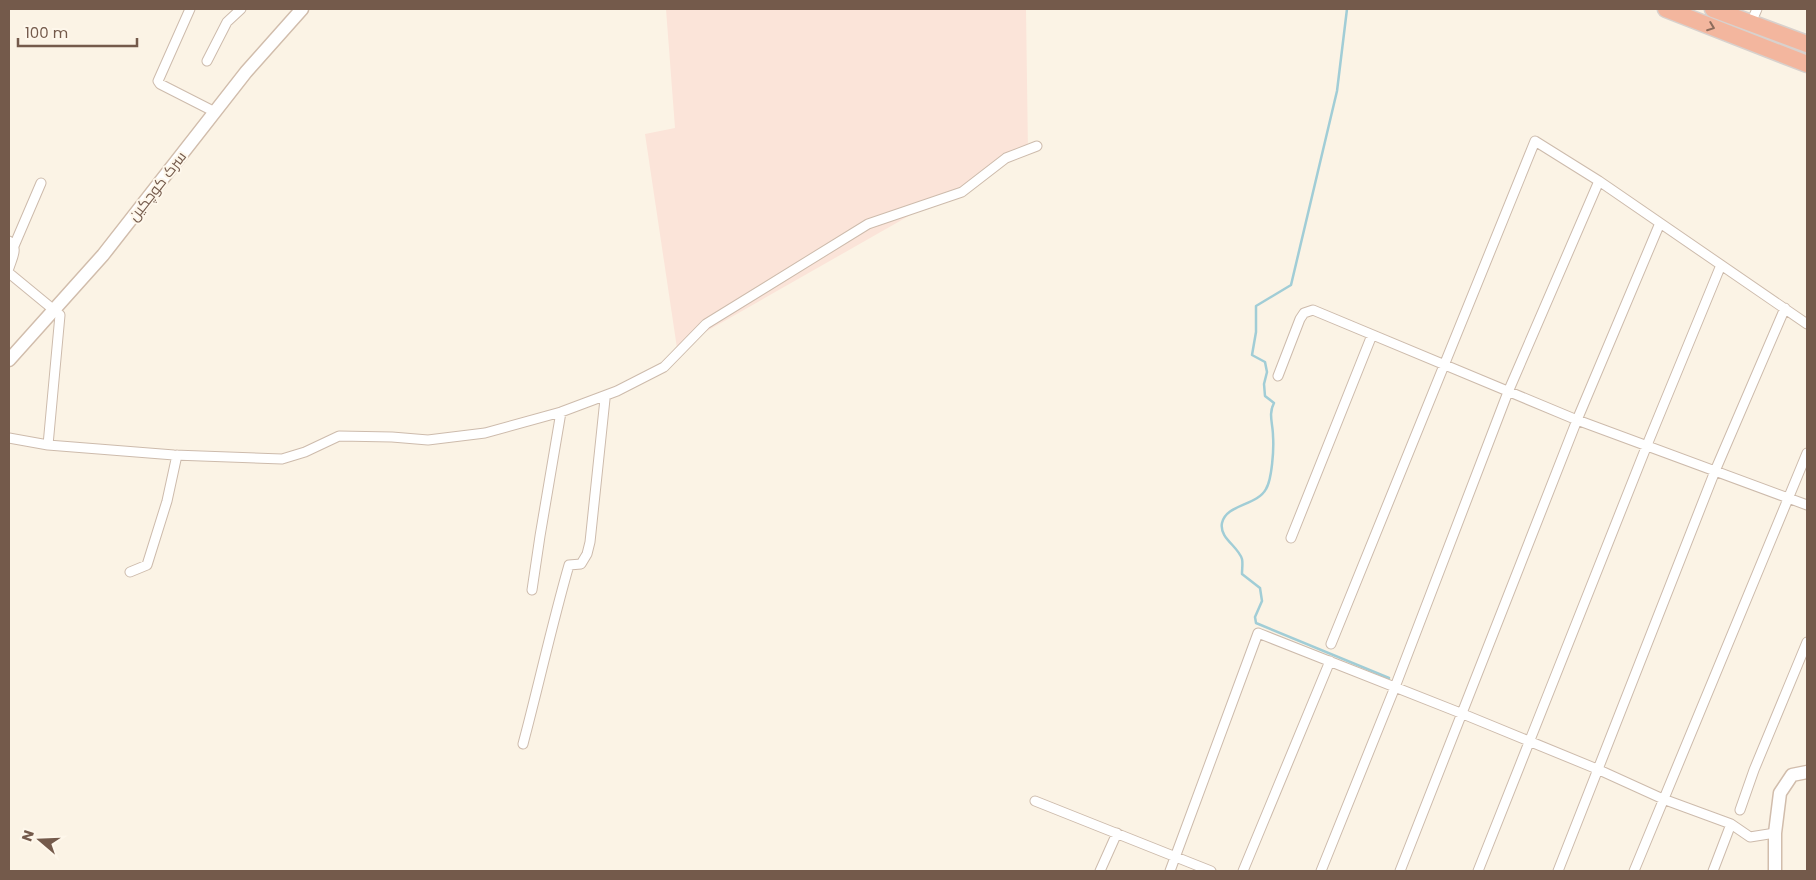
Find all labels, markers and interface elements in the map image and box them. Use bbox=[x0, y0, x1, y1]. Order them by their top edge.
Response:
scale bar bbox=[18, 15, 136, 47]
one-way arrow bbox=[1706, 20, 1715, 31]
text: 100 m bbox=[25, 22, 68, 43]
street label: سرک کوچکین bbox=[123, 147, 191, 225]
north arrow bbox=[15, 815, 65, 865]
text: N bbox=[17, 828, 39, 844]

